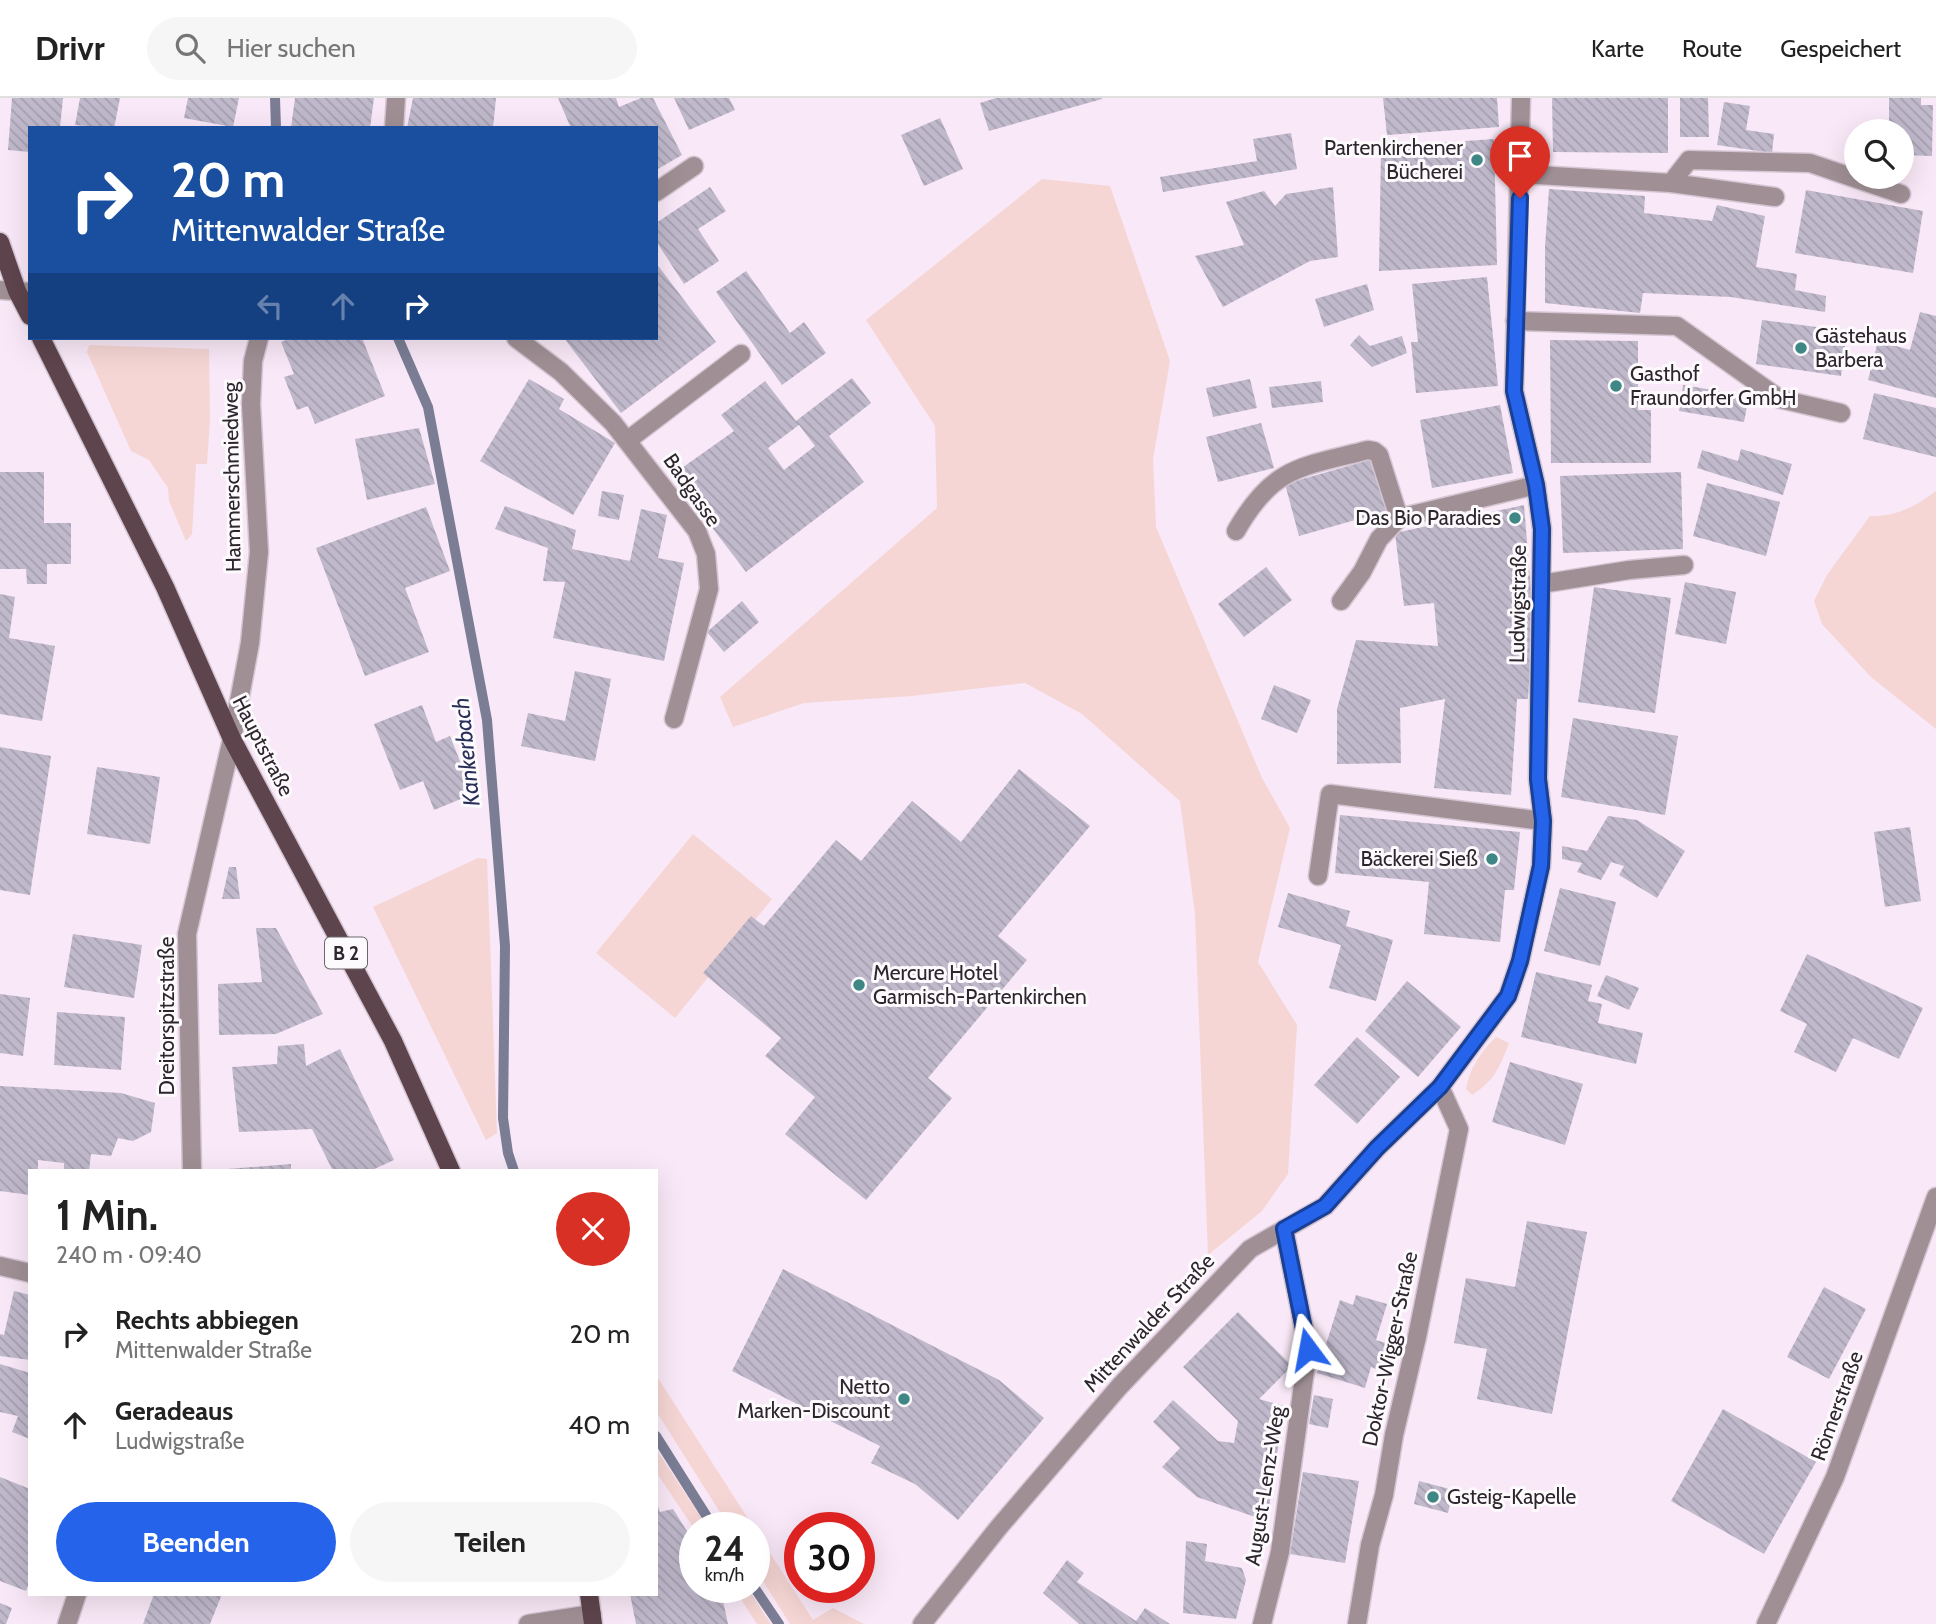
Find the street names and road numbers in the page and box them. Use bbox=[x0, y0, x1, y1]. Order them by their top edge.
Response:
street label: Hammerschmiedweg bbox=[217, 381, 246, 572]
street label: Badgasse bbox=[658, 449, 727, 531]
street label: Ludwigstraße bbox=[1504, 544, 1531, 663]
street label: Hauptstraße bbox=[227, 691, 300, 800]
street label: Dreitorspitzstraße bbox=[154, 936, 179, 1095]
road number: B 2 bbox=[325, 938, 367, 968]
street label: Mittenwalder Straße bbox=[1078, 1248, 1219, 1397]
street label: Doktor-Wigger-Straße bbox=[1357, 1249, 1422, 1449]
street label: Römerstraße bbox=[1805, 1347, 1868, 1464]
street label: August-Lenz-Weg bbox=[1240, 1404, 1290, 1567]

